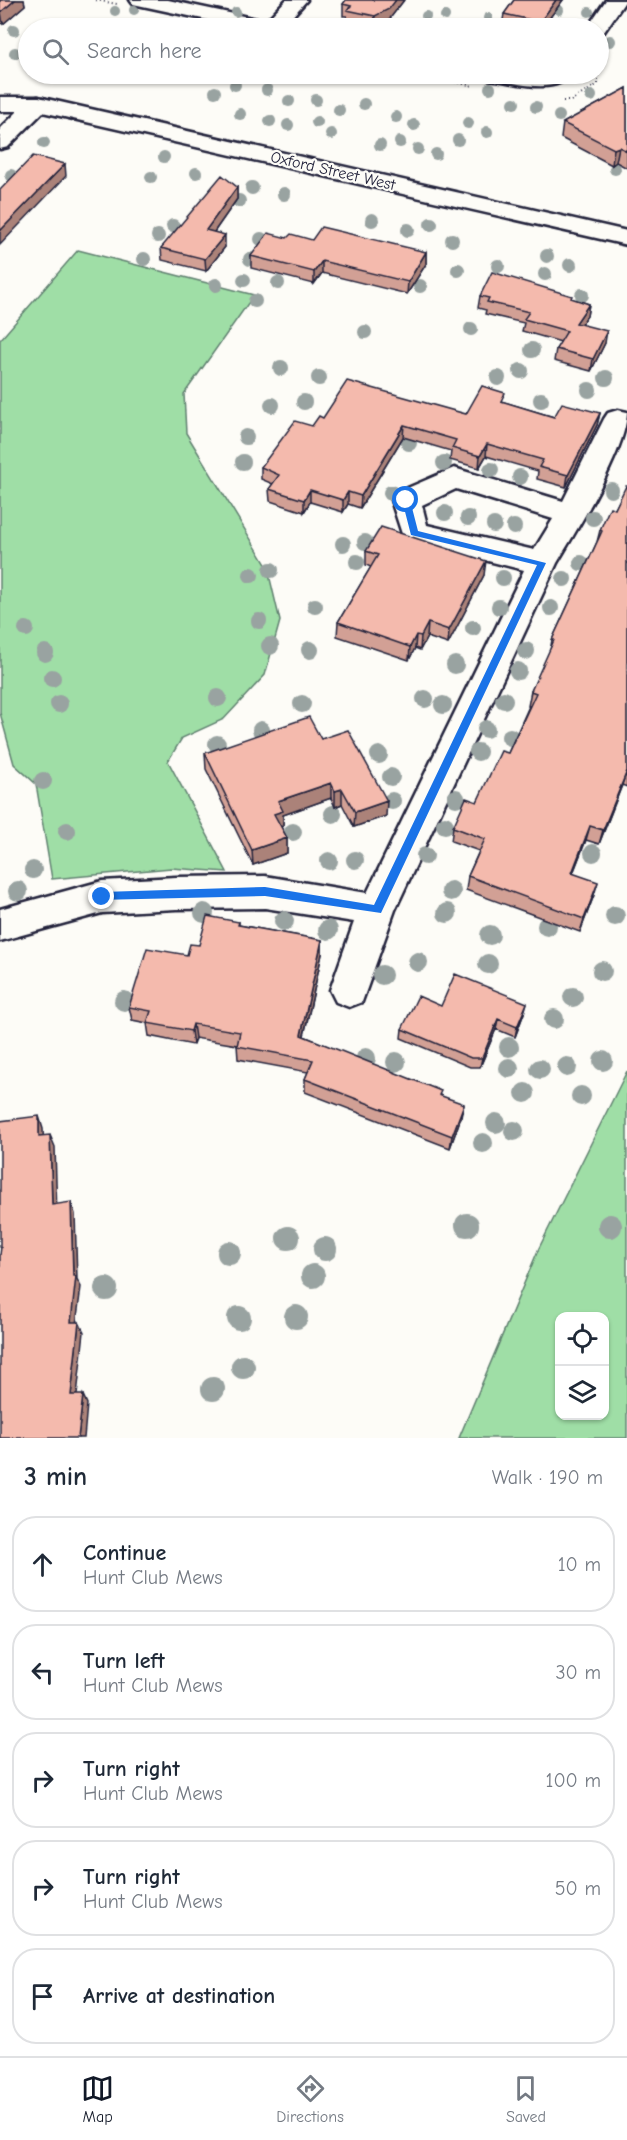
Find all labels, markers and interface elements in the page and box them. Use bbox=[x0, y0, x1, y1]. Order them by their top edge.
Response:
search box bbox=[18, 18, 609, 84]
icon: search bbox=[39, 35, 72, 68]
text: Search here bbox=[87, 38, 202, 64]
street label: Oxford Street West bbox=[269, 148, 398, 194]
route start bbox=[392, 486, 418, 512]
route end bbox=[88, 883, 114, 909]
map controls bbox=[555, 1312, 609, 1420]
button: locate bbox=[555, 1312, 609, 1366]
button: layers bbox=[555, 1366, 609, 1420]
text: 3 min bbox=[24, 1462, 87, 1492]
text: Walk · 190 m bbox=[492, 1466, 603, 1489]
text: Continue bbox=[83, 1540, 166, 1566]
icon: ahead bbox=[26, 1548, 59, 1581]
text: 10 m bbox=[558, 1553, 601, 1576]
text: Hunt Club Mews bbox=[83, 1566, 222, 1589]
text: Turn left bbox=[83, 1648, 165, 1674]
icon: left bbox=[26, 1656, 59, 1689]
text: 30 m bbox=[555, 1661, 601, 1684]
text: Hunt Club Mews bbox=[83, 1674, 222, 1697]
text: Turn right bbox=[83, 1756, 180, 1782]
icon: right bbox=[26, 1764, 59, 1797]
text: 100 m bbox=[546, 1769, 601, 1792]
text: Hunt Club Mews bbox=[83, 1782, 222, 1805]
text: Turn right bbox=[83, 1864, 180, 1890]
icon: right bbox=[26, 1872, 59, 1905]
text: 50 m bbox=[555, 1877, 601, 1900]
text: Hunt Club Mews bbox=[83, 1890, 222, 1913]
icon: arrive bbox=[26, 1980, 59, 2013]
text: Arrive at destination bbox=[83, 1983, 275, 2009]
tab: Map bbox=[81, 2072, 114, 2126]
tab: Directions bbox=[276, 2072, 344, 2126]
tab: Saved bbox=[506, 2072, 546, 2126]

